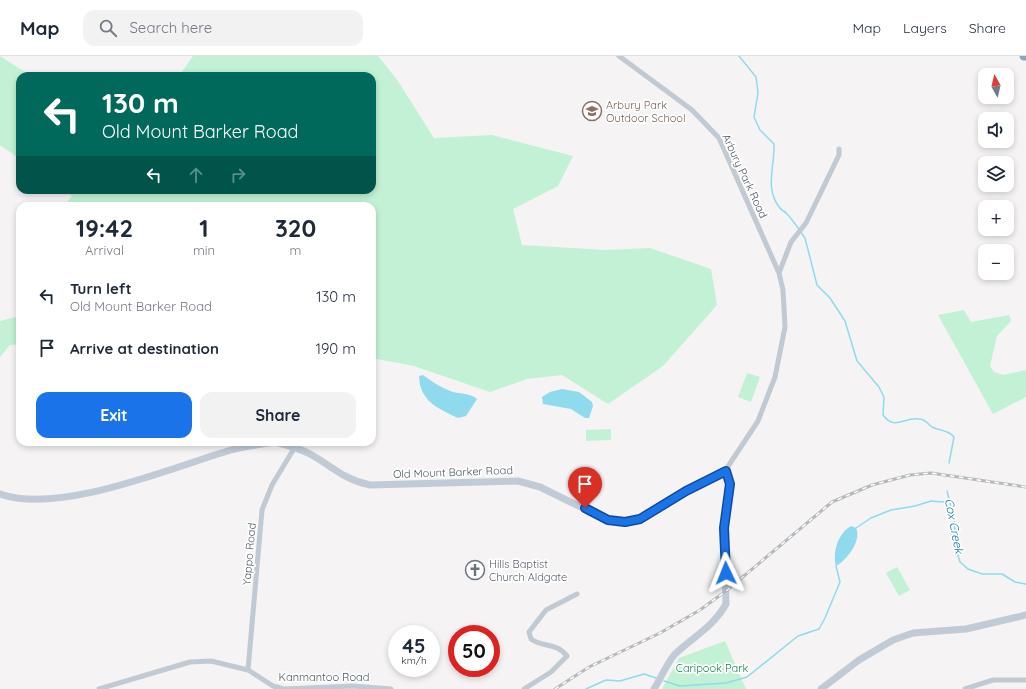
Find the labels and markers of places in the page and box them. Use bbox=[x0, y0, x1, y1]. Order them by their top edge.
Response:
place label: Arbury Park Outdoor School bbox=[606, 98, 686, 125]
school or university icon: Arbury Park Outdoor School bbox=[581, 100, 603, 122]
pin bbox=[568, 467, 602, 508]
place label: Hills Baptist Church Aldgate bbox=[489, 557, 567, 584]
church icon: Hills Baptist Church Aldgate bbox=[464, 559, 486, 581]

